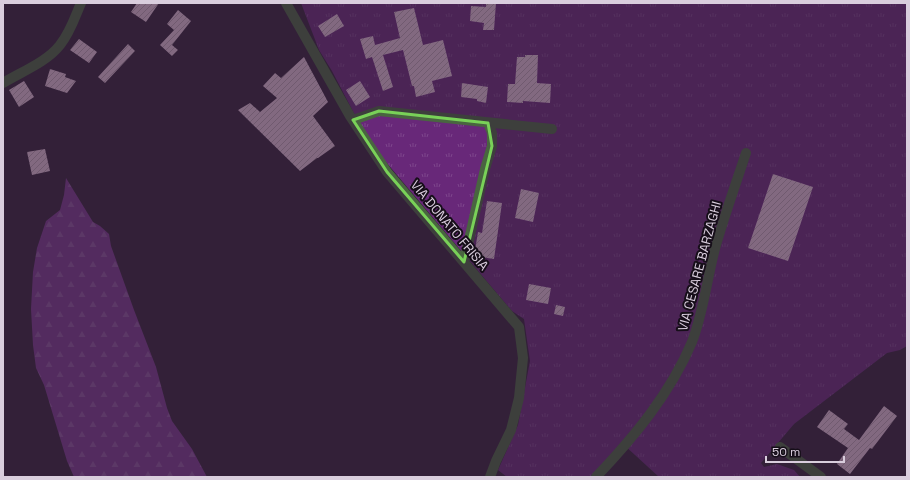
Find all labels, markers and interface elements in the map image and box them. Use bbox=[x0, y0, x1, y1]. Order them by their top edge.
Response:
street label: VIA DONATO FRISIA bbox=[407, 177, 492, 274]
street label: VIA CESARE BARZAGHI bbox=[674, 199, 725, 333]
scale bar bbox=[766, 438, 844, 464]
text: 50 m bbox=[772, 444, 800, 460]

